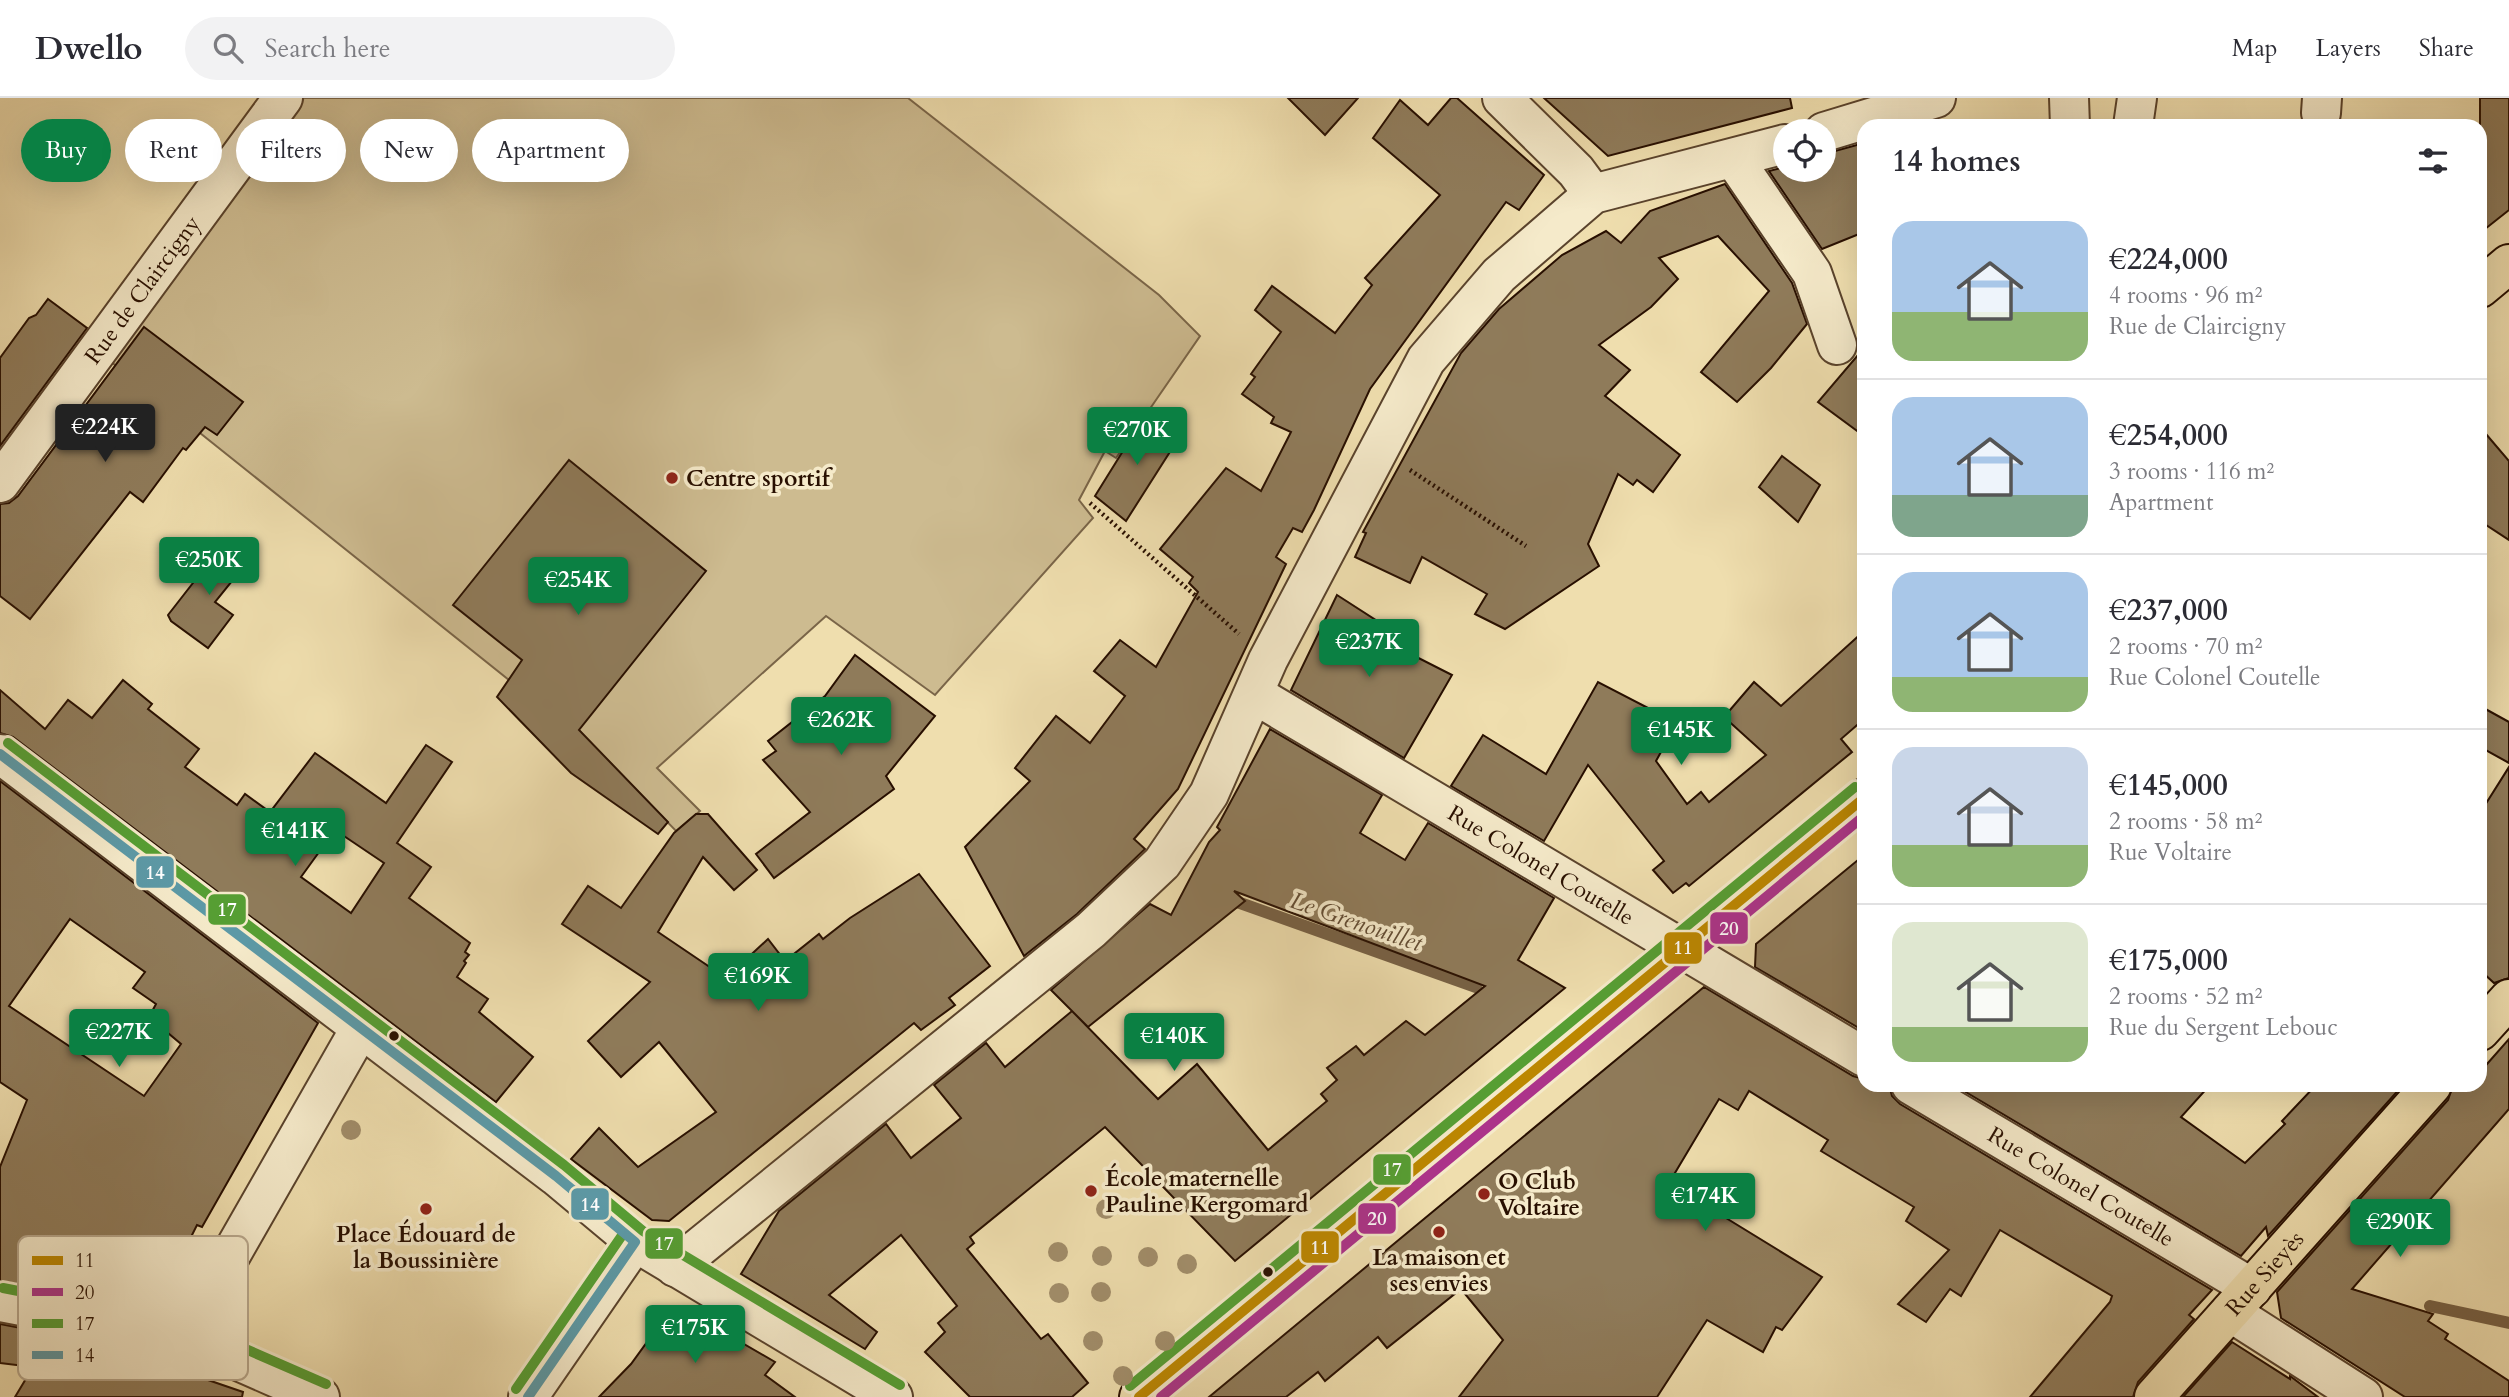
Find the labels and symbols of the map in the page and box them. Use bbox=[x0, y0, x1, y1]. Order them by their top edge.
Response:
street label: Rue de Claircigny bbox=[77, 209, 207, 370]
pin: €224K bbox=[56, 404, 154, 464]
pin: €270K bbox=[1088, 408, 1186, 467]
place label: Centre sportif bbox=[686, 463, 834, 494]
marker: Centre sportif bbox=[664, 470, 680, 486]
pin: €250K bbox=[160, 538, 258, 597]
pin: €254K bbox=[529, 558, 627, 617]
pin: €237K bbox=[1320, 620, 1418, 679]
pin: €262K bbox=[792, 698, 890, 757]
pin: €145K bbox=[1632, 708, 1730, 767]
street label: Rue Colonel Coutelle bbox=[1442, 797, 1640, 932]
pin: €141K bbox=[246, 808, 344, 868]
line badge: 14 bbox=[135, 855, 175, 889]
text: 14 bbox=[145, 860, 165, 886]
water label: Le Grenouillet bbox=[1286, 884, 1428, 960]
line badge: 17 bbox=[207, 893, 247, 926]
text: 17 bbox=[217, 897, 237, 923]
line badge: 20 bbox=[1709, 911, 1749, 945]
text: 20 bbox=[1719, 916, 1739, 942]
line badge: 11 bbox=[1663, 931, 1703, 965]
text: 11 bbox=[1673, 935, 1693, 961]
pin: €169K bbox=[709, 954, 807, 1013]
pin: €227K bbox=[70, 1010, 168, 1069]
pin: €140K bbox=[1125, 1014, 1223, 1073]
unlabelled marker bbox=[387, 1029, 401, 1043]
street label: Rue Colonel Coutelle bbox=[1982, 1119, 2180, 1254]
line badge: 17 bbox=[1372, 1153, 1412, 1186]
text: 17 bbox=[1382, 1157, 1402, 1183]
place label: École maternelle Pauline Kergomard bbox=[1105, 1163, 1308, 1220]
place label: O Club Voltaire bbox=[1498, 1166, 1580, 1223]
pin: €174K bbox=[1656, 1174, 1754, 1233]
marker: École maternelle Pauline Kergomard bbox=[1083, 1183, 1099, 1199]
marker: O Club Voltaire bbox=[1476, 1186, 1492, 1202]
line badge: 14 bbox=[570, 1187, 610, 1221]
text: 14 bbox=[580, 1192, 600, 1218]
pin: €290K bbox=[2351, 1200, 2449, 1259]
marker: Place Édouard de la Boussinière bbox=[418, 1201, 434, 1217]
line badge: 20 bbox=[1357, 1202, 1397, 1235]
text: 20 bbox=[1367, 1206, 1387, 1232]
place label: Place Édouard de la Boussinière bbox=[336, 1219, 516, 1276]
marker: La maison et ses envies bbox=[1431, 1224, 1447, 1240]
street label: Rue Sieyès bbox=[2218, 1224, 2311, 1322]
line badge: 17 bbox=[644, 1227, 684, 1260]
line badge: 11 bbox=[1300, 1230, 1340, 1264]
text: 17 bbox=[654, 1231, 674, 1257]
text: 11 bbox=[1310, 1235, 1330, 1261]
legend bbox=[18, 1236, 248, 1380]
place label: La maison et ses envies bbox=[1372, 1242, 1506, 1299]
text: 11 bbox=[75, 1248, 94, 1274]
unlabelled marker bbox=[1261, 1265, 1275, 1279]
text: 20 bbox=[75, 1280, 95, 1306]
pin: €175K bbox=[646, 1306, 744, 1365]
text: 17 bbox=[75, 1311, 95, 1337]
text: 14 bbox=[75, 1343, 95, 1369]

